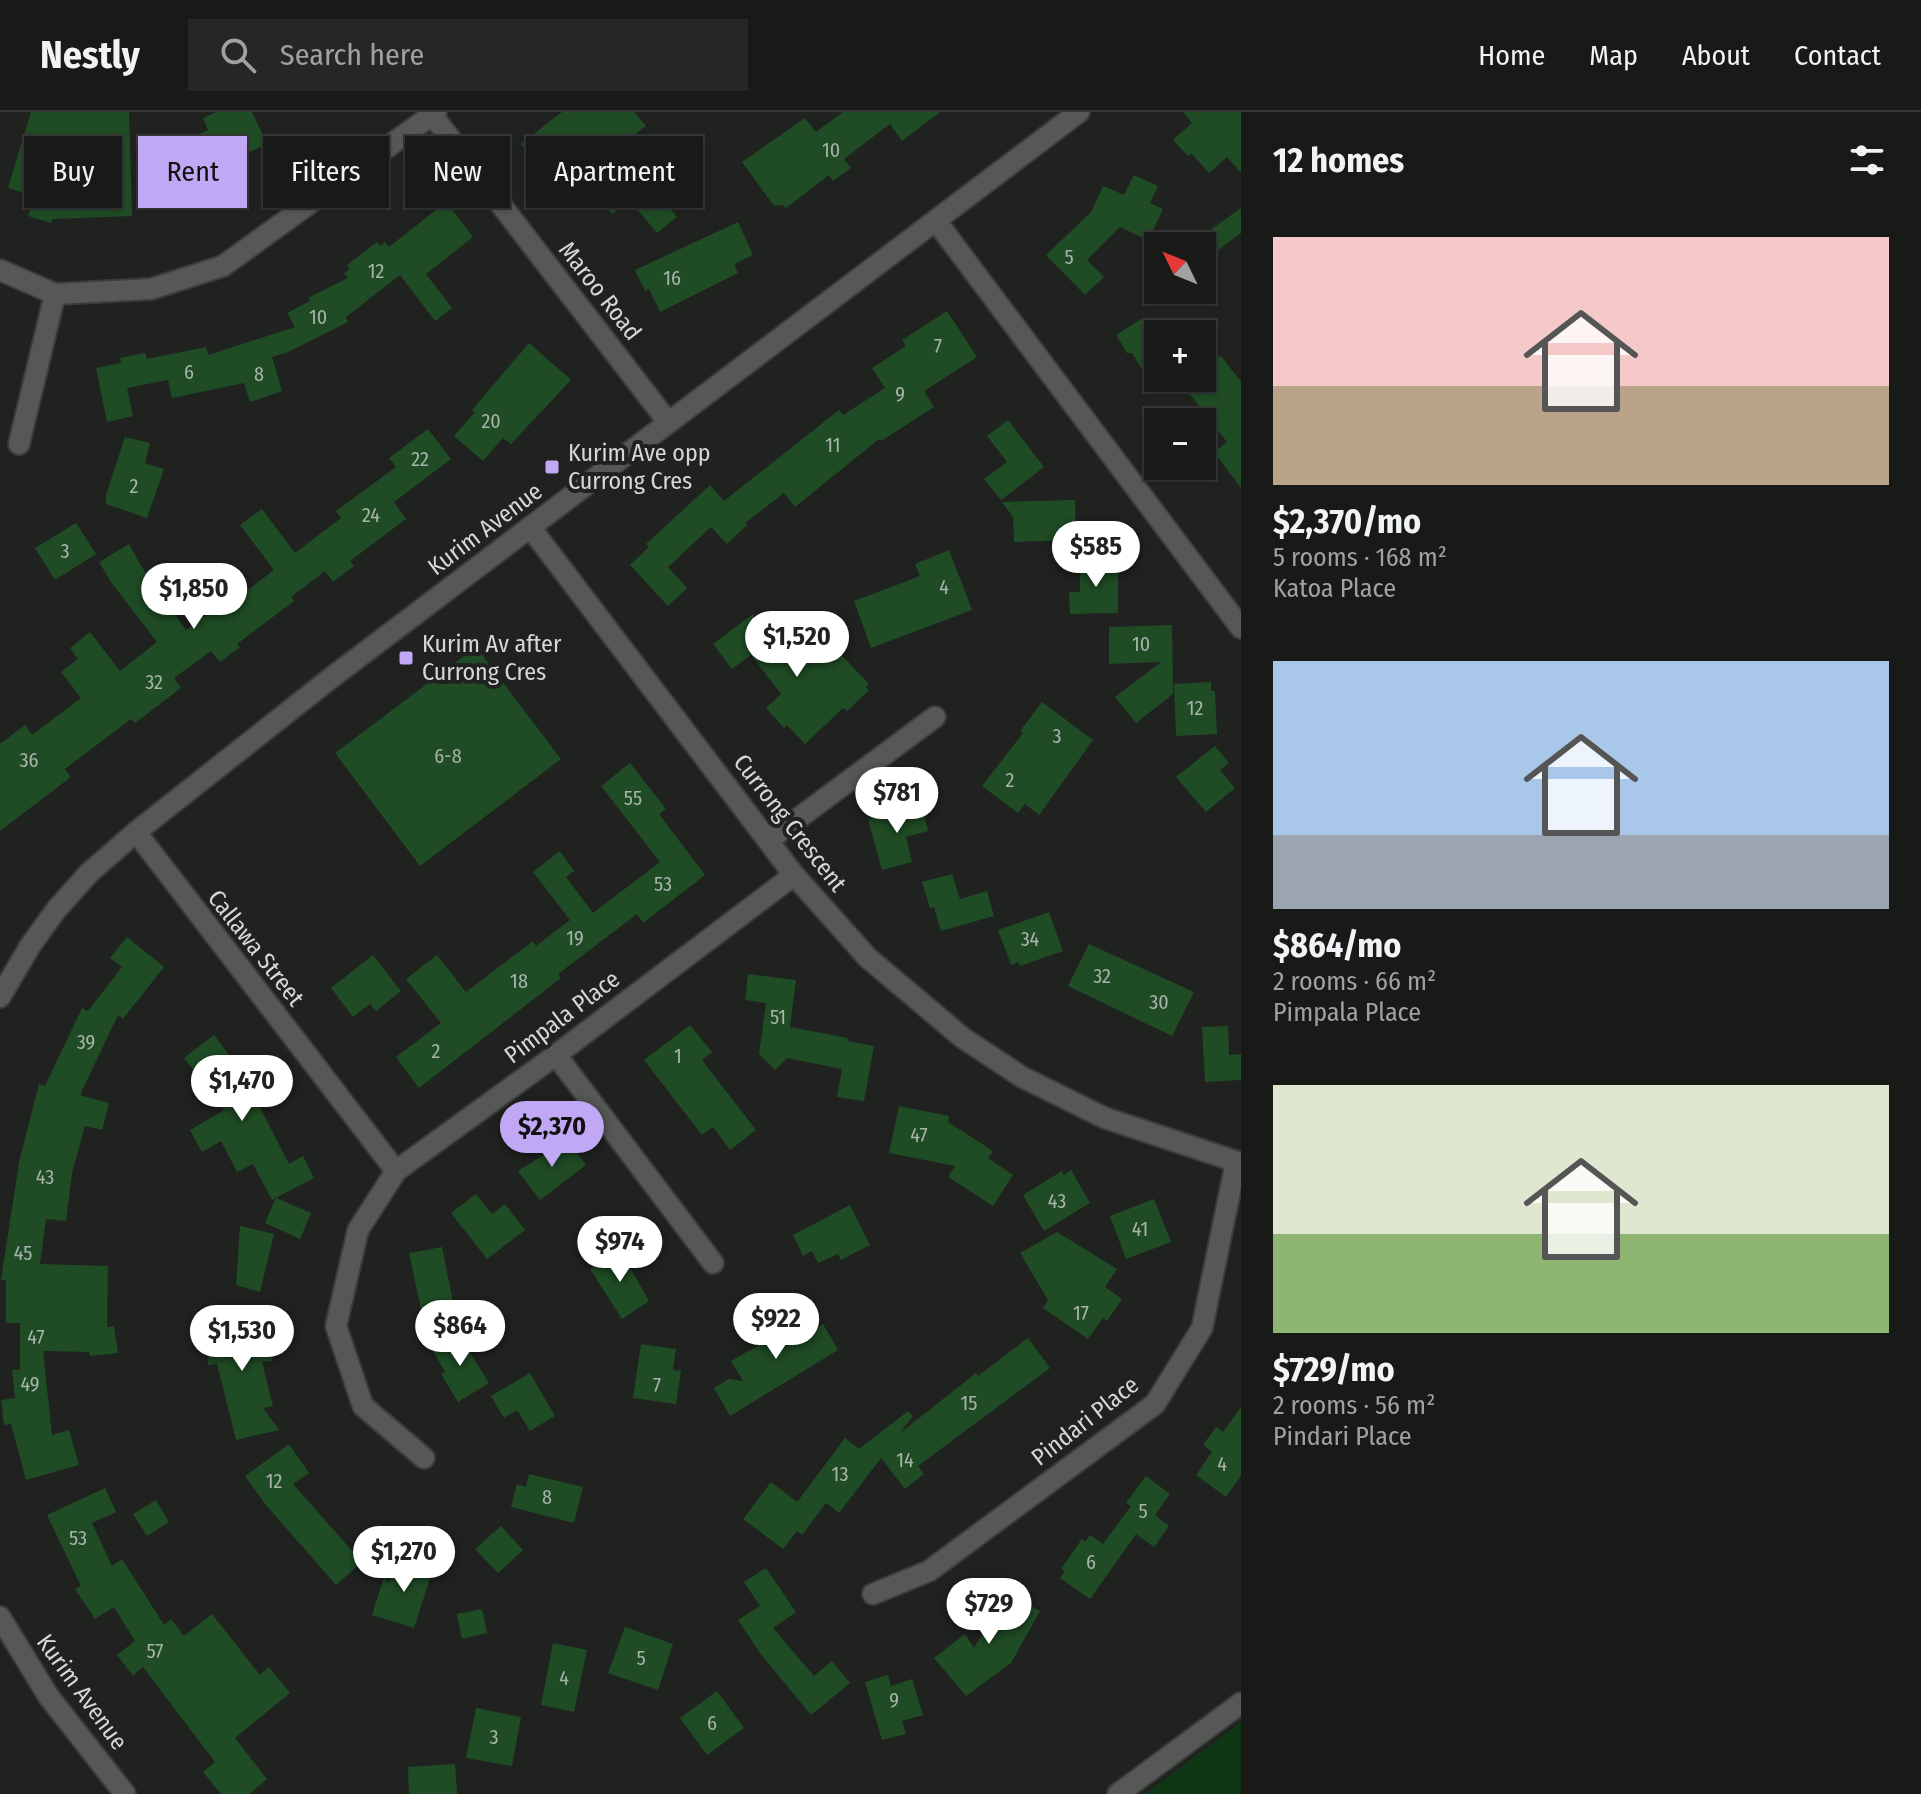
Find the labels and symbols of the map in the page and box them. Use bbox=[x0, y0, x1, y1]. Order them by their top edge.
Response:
house number: 10 bbox=[822, 138, 840, 162]
north arrow bbox=[1144, 232, 1216, 304]
street label: Maroo Road bbox=[553, 236, 647, 346]
house number: 5 bbox=[1064, 245, 1074, 269]
house number: 12 bbox=[368, 259, 384, 283]
house number: 16 bbox=[663, 266, 681, 290]
house number: 10 bbox=[309, 305, 327, 329]
house number: 7 bbox=[934, 334, 942, 358]
house number: 6 bbox=[184, 360, 194, 384]
house number: 8 bbox=[254, 362, 264, 386]
house number: 9 bbox=[895, 382, 905, 406]
house number: 20 bbox=[481, 409, 501, 433]
house number: 11 bbox=[825, 433, 841, 457]
place label: Kurim Ave opp Currong Cres bbox=[568, 439, 710, 495]
house number: 22 bbox=[411, 447, 429, 471]
marker: Kurim Ave opp Currong Cres bbox=[543, 458, 561, 476]
house number: 2 bbox=[130, 474, 139, 498]
street label: Kurim Avenue bbox=[422, 477, 548, 581]
house number: 24 bbox=[362, 503, 380, 527]
pin: $585 bbox=[1049, 521, 1143, 589]
house number: 3 bbox=[60, 539, 70, 563]
pin: $1,850 bbox=[129, 563, 259, 631]
house number: 4 bbox=[939, 575, 949, 599]
pin: $1,520 bbox=[732, 611, 862, 679]
place label: Kurim Av after Currong Cres bbox=[422, 630, 562, 686]
house number: 10 bbox=[1132, 632, 1150, 656]
marker: Kurim Av after Currong Cres bbox=[397, 649, 415, 667]
house number: 32 bbox=[145, 670, 163, 694]
house number: 12 bbox=[1187, 696, 1203, 720]
house number: 3 bbox=[1052, 724, 1062, 748]
house number: 6-8 bbox=[434, 744, 462, 768]
house number: 36 bbox=[20, 748, 39, 772]
street label: Currong Crescent bbox=[728, 749, 852, 897]
pin: $781 bbox=[850, 767, 944, 835]
house number: 2 bbox=[1006, 768, 1015, 792]
house number: 55 bbox=[624, 786, 642, 810]
house number: 53 bbox=[654, 872, 672, 896]
street label: Callawa Street bbox=[202, 884, 310, 1012]
house number: 19 bbox=[566, 926, 584, 950]
house number: 34 bbox=[1021, 927, 1040, 951]
house number: 32 bbox=[1093, 964, 1111, 988]
street label: Pimpala Place bbox=[499, 965, 625, 1069]
house number: 18 bbox=[510, 969, 528, 993]
house number: 30 bbox=[1149, 990, 1169, 1014]
house number: 51 bbox=[770, 1005, 786, 1029]
house number: 39 bbox=[77, 1030, 95, 1054]
house number: 2 bbox=[432, 1039, 441, 1063]
house number: 1 bbox=[674, 1044, 682, 1068]
pin: $1,470 bbox=[177, 1055, 307, 1123]
pin: $2,370 bbox=[487, 1101, 617, 1169]
house number: 47 bbox=[910, 1123, 928, 1147]
house number: 43 bbox=[36, 1165, 54, 1189]
house number: 43 bbox=[1048, 1189, 1066, 1213]
pin: $974 bbox=[573, 1216, 667, 1284]
house number: 41 bbox=[1132, 1217, 1148, 1241]
house number: 45 bbox=[14, 1241, 32, 1265]
pin: $922 bbox=[729, 1293, 823, 1361]
pin: $864 bbox=[413, 1300, 507, 1368]
house number: 17 bbox=[1073, 1301, 1089, 1325]
pin: $1,530 bbox=[177, 1305, 307, 1373]
house number: 47 bbox=[27, 1325, 45, 1349]
street label: Pindari Place bbox=[1026, 1371, 1144, 1471]
house number: 49 bbox=[20, 1372, 40, 1396]
house number: 7 bbox=[653, 1373, 661, 1397]
house number: 15 bbox=[961, 1391, 977, 1415]
house number: 14 bbox=[896, 1448, 914, 1472]
house number: 4 bbox=[1217, 1452, 1227, 1476]
house number: 13 bbox=[832, 1462, 848, 1486]
house number: 12 bbox=[266, 1469, 282, 1493]
house number: 8 bbox=[542, 1485, 552, 1509]
house number: 5 bbox=[1138, 1499, 1148, 1523]
house number: 53 bbox=[69, 1526, 87, 1550]
pin: $1,270 bbox=[339, 1526, 469, 1594]
house number: 6 bbox=[1086, 1550, 1096, 1574]
pin: $729 bbox=[942, 1578, 1036, 1646]
street label: Kurim Avenue bbox=[31, 1629, 133, 1755]
house number: 57 bbox=[147, 1639, 163, 1663]
house number: 5 bbox=[636, 1646, 646, 1670]
house number: 4 bbox=[559, 1666, 569, 1690]
house number: 9 bbox=[889, 1688, 899, 1712]
house number: 6 bbox=[707, 1711, 717, 1735]
house number: 3 bbox=[489, 1725, 499, 1749]

